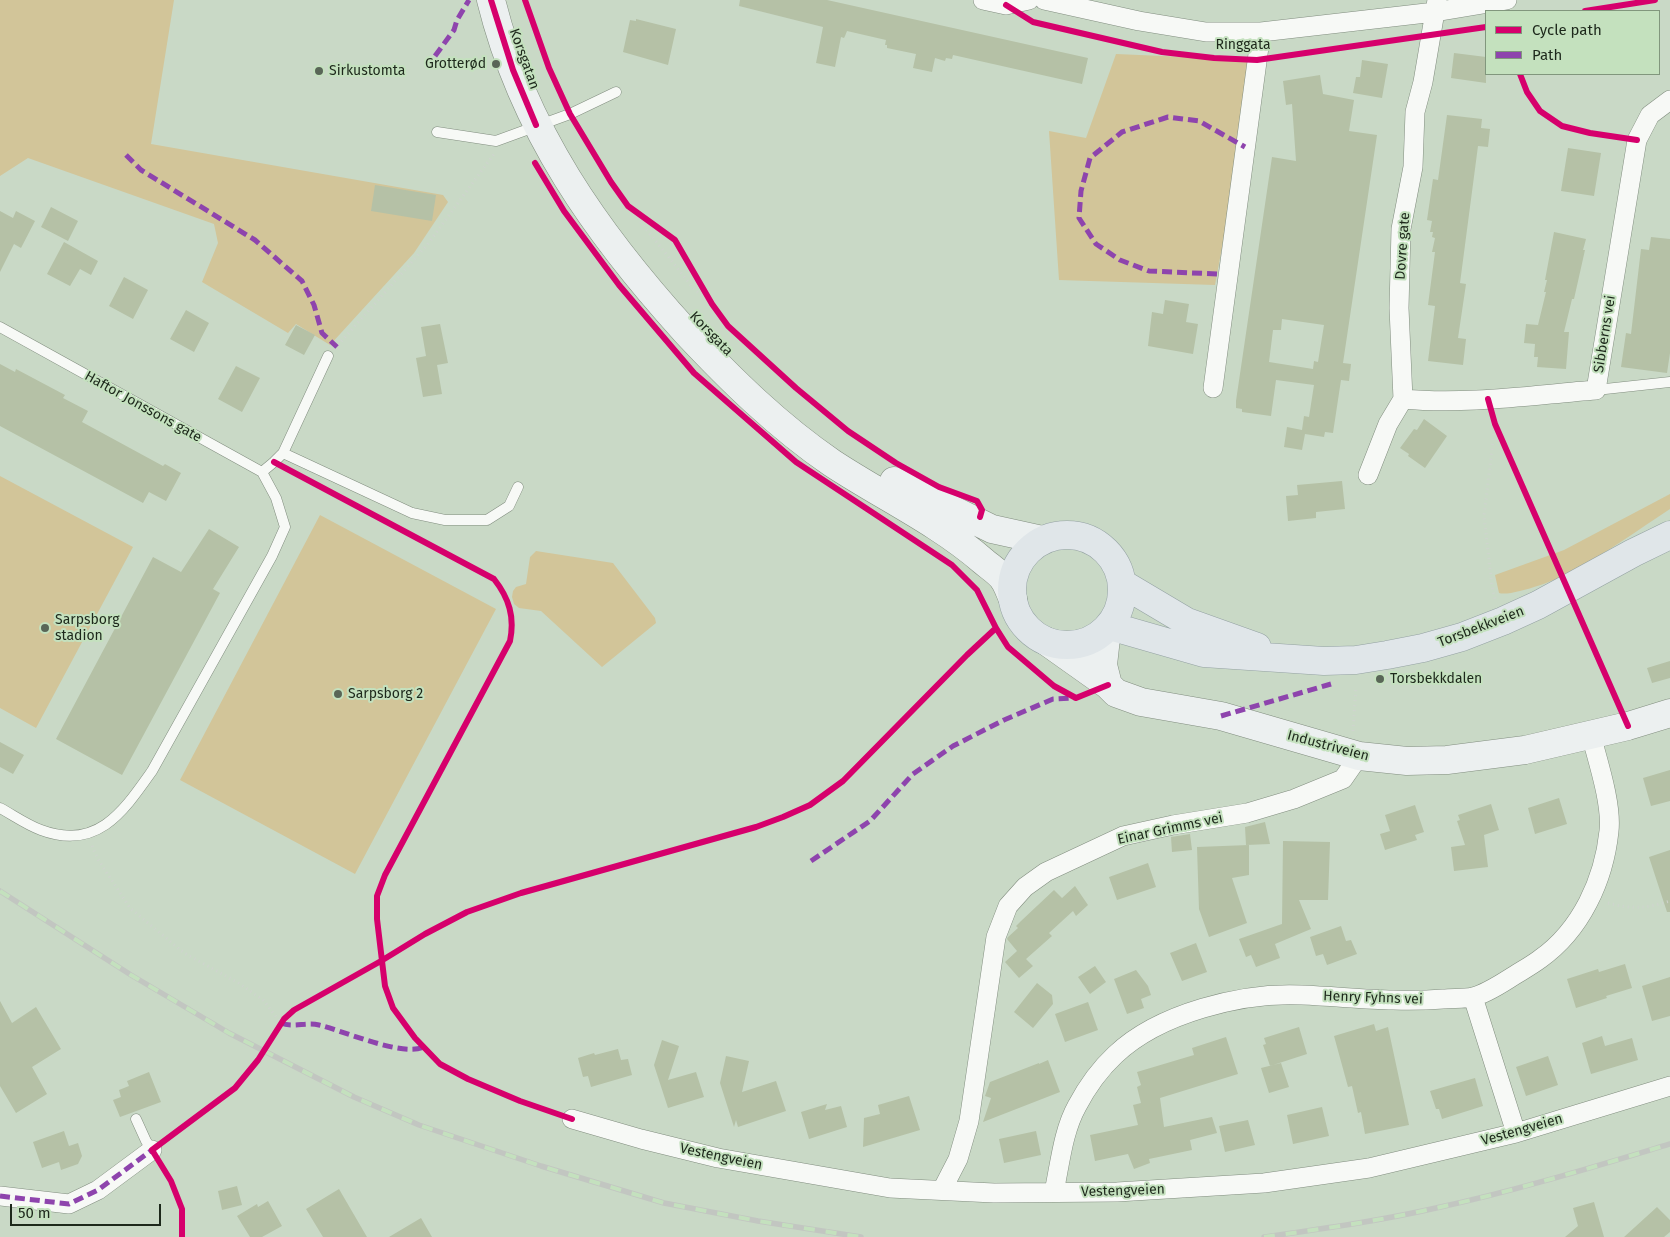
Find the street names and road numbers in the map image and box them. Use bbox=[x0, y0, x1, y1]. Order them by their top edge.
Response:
street label: Korsgatan bbox=[505, 26, 543, 92]
street label: Ringgata bbox=[1215, 37, 1271, 53]
street label: Dovre gate bbox=[1392, 212, 1414, 280]
street label: Sibberns vei bbox=[1591, 294, 1619, 374]
street label: Korsgata bbox=[686, 308, 736, 360]
street label: Haftor Jonssons gate bbox=[82, 368, 204, 446]
street label: Torsbekkveien bbox=[1436, 603, 1526, 651]
street label: Industriveien bbox=[1285, 727, 1371, 765]
street label: Einar Grimms vei bbox=[1116, 810, 1224, 848]
street label: Henry Fyhns vei bbox=[1323, 988, 1423, 1008]
street label: Vestengveien bbox=[1479, 1110, 1565, 1150]
street label: Vestengveien bbox=[678, 1140, 764, 1174]
street label: Vestengveien bbox=[1081, 1181, 1165, 1201]

